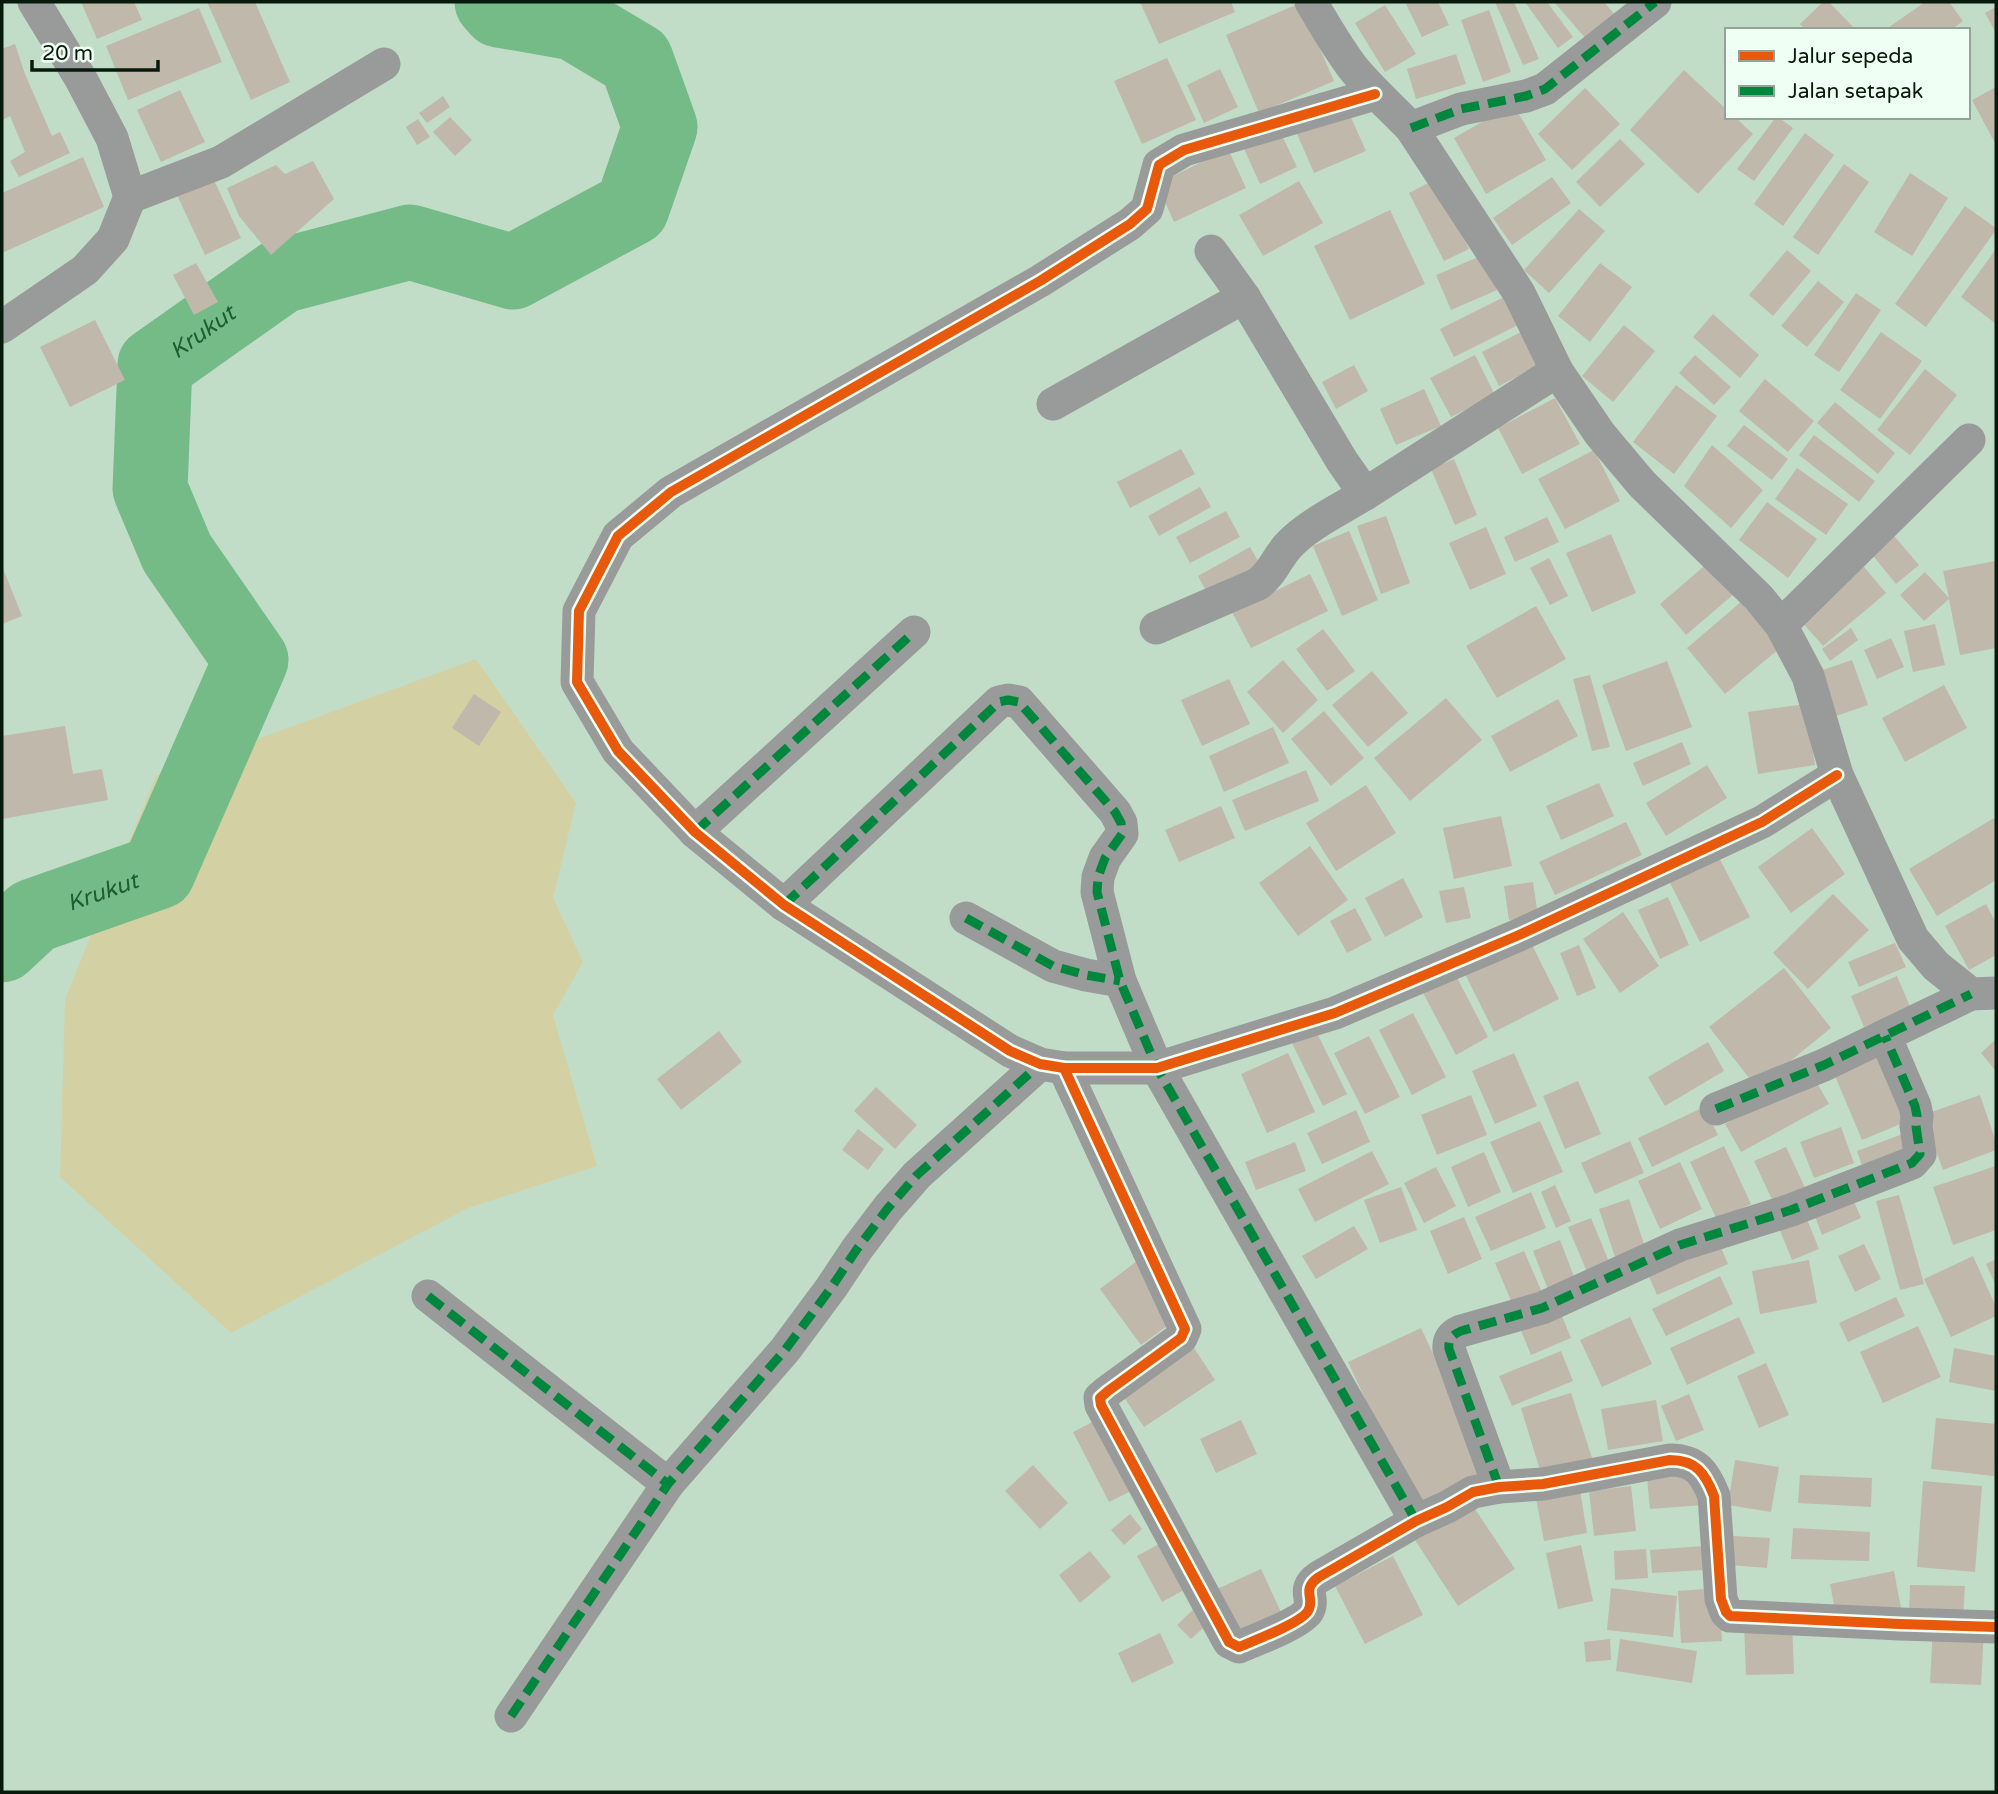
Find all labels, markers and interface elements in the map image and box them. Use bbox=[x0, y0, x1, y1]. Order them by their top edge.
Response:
scale bar bbox=[32, 28, 158, 72]
legend bbox=[1725, 28, 1970, 119]
text: 20 m bbox=[42, 41, 93, 66]
text: Jalur sepeda bbox=[1788, 44, 1913, 69]
text: Jalan setapak bbox=[1788, 79, 1923, 104]
water label: Krukut bbox=[165, 298, 243, 365]
water label: Krukut bbox=[63, 866, 144, 918]

